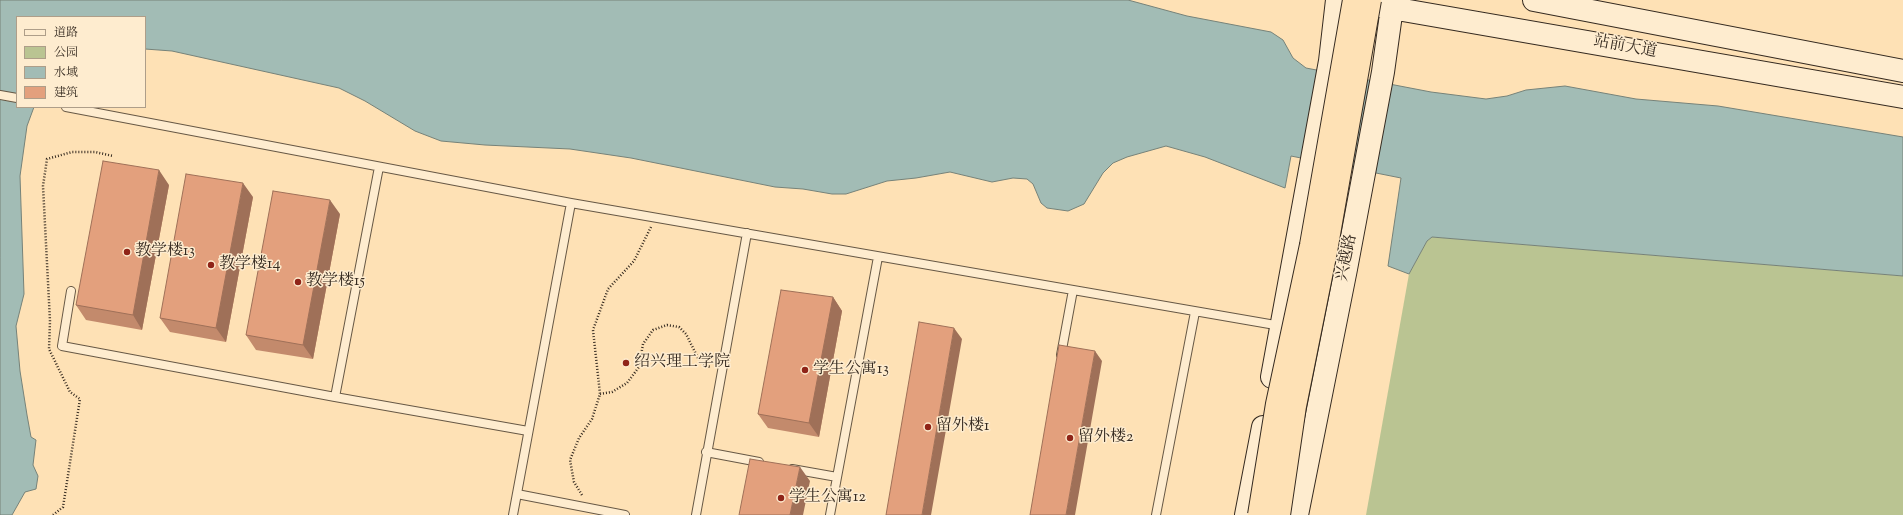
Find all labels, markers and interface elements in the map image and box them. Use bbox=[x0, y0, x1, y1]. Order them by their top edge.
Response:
legend bbox=[16, 16, 146, 108]
text: 道路 bbox=[54, 24, 78, 42]
street label: 站前大道 bbox=[1592, 33, 1658, 63]
text: 公园 bbox=[54, 44, 78, 62]
text: 水域 bbox=[54, 64, 78, 82]
text: 建筑 bbox=[54, 84, 78, 102]
street label: 兴越路 bbox=[1334, 233, 1362, 283]
place label: 教学楼13 bbox=[135, 242, 195, 262]
marker: 教学楼13 bbox=[122, 247, 132, 257]
place label: 教学楼14 bbox=[219, 255, 281, 275]
marker: 教学楼14 bbox=[206, 260, 216, 270]
place label: 教学楼15 bbox=[306, 272, 365, 292]
marker: 教学楼15 bbox=[293, 277, 303, 287]
place label: 绍兴理工学院 bbox=[634, 353, 730, 373]
marker: 绍兴理工学院 bbox=[621, 358, 631, 368]
place label: 学生公寓13 bbox=[813, 360, 889, 380]
marker: 学生公寓13 bbox=[800, 365, 810, 375]
place label: 留外楼1 bbox=[936, 417, 989, 437]
marker: 留外楼1 bbox=[923, 422, 933, 432]
place label: 留外楼2 bbox=[1078, 428, 1133, 448]
marker: 留外楼2 bbox=[1065, 433, 1075, 443]
place label: 学生公寓12 bbox=[789, 488, 866, 508]
marker: 学生公寓12 bbox=[776, 493, 786, 503]

